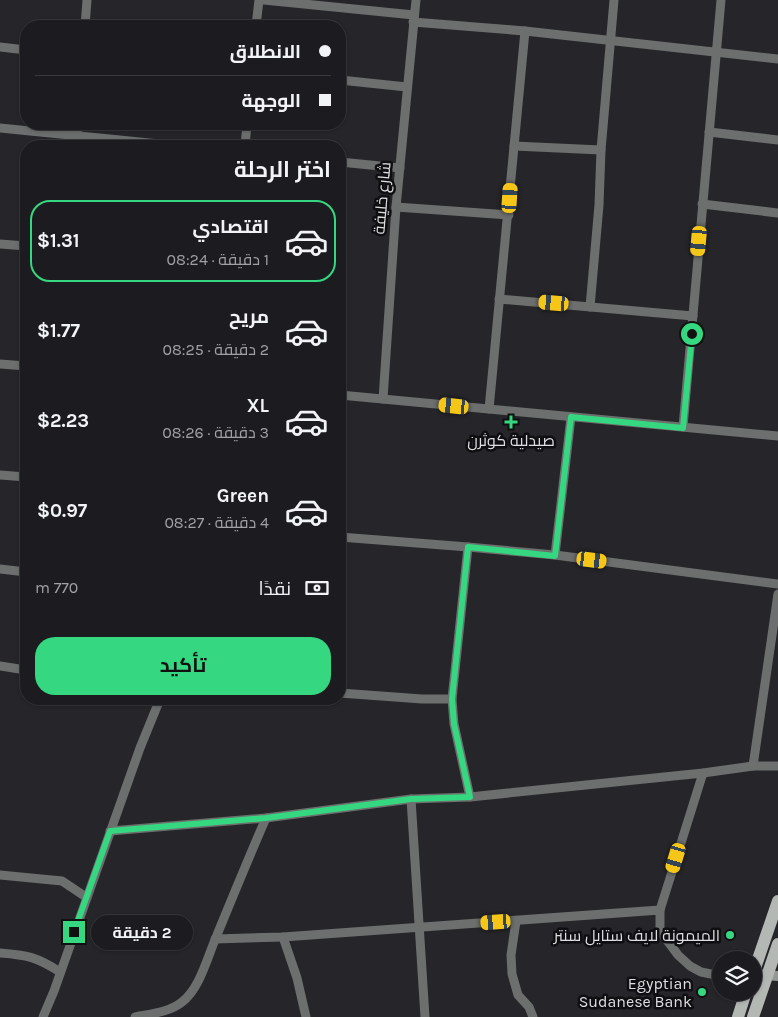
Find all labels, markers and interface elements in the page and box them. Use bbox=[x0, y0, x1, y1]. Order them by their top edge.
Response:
text: الانطلاق bbox=[230, 41, 301, 63]
text: الوجهة bbox=[241, 90, 301, 112]
text: اختر الرحلة bbox=[234, 157, 331, 183]
street label: شارع خليفة bbox=[369, 161, 397, 235]
car bbox=[501, 183, 518, 213]
text: اقتصادي bbox=[193, 216, 269, 238]
icon: car bbox=[284, 219, 329, 264]
car bbox=[690, 225, 707, 257]
text: $1.31 bbox=[37, 230, 80, 252]
text: 1 دقيقة · 08:24 bbox=[167, 250, 269, 269]
car bbox=[538, 294, 569, 312]
text: مريح bbox=[229, 306, 269, 328]
icon: car bbox=[284, 309, 329, 354]
text: $1.77 bbox=[37, 320, 80, 342]
route start bbox=[681, 323, 703, 345]
text: 2 دقيقة · 08:25 bbox=[163, 340, 269, 359]
text: XL bbox=[247, 395, 269, 417]
car bbox=[438, 397, 469, 415]
icon: car bbox=[284, 399, 329, 444]
text: $2.23 bbox=[37, 410, 89, 432]
marker: صيدلية كوثرن bbox=[505, 416, 517, 428]
text: 3 دقيقة · 08:26 bbox=[162, 423, 269, 442]
place label: صيدلية كوثرن bbox=[467, 431, 555, 451]
text: Green bbox=[217, 485, 269, 507]
icon: car bbox=[284, 489, 329, 534]
text: $0.97 bbox=[37, 500, 87, 522]
text: 4 دقيقة · 08:27 bbox=[164, 513, 269, 532]
car bbox=[576, 551, 607, 569]
icon: cash bbox=[303, 574, 331, 602]
text: 770 m bbox=[35, 578, 78, 597]
text: نقدًا bbox=[259, 578, 291, 600]
button: تأكيد bbox=[35, 637, 331, 695]
car bbox=[664, 841, 687, 875]
car bbox=[480, 913, 511, 931]
callout: 2 دقيقة bbox=[92, 914, 194, 950]
route end bbox=[63, 921, 85, 943]
text: 2 دقيقة bbox=[113, 923, 171, 942]
place label: الميمونة لايف ستايل سنتر bbox=[553, 926, 720, 946]
marker: الميمونة لايف ستايل سنتر bbox=[724, 929, 736, 941]
map controls bbox=[712, 951, 762, 1001]
button: layers bbox=[712, 951, 762, 1001]
place label: Egyptian Sudanese Bank bbox=[579, 974, 692, 1011]
marker: Egyptian Sudanese Bank bbox=[696, 986, 708, 998]

